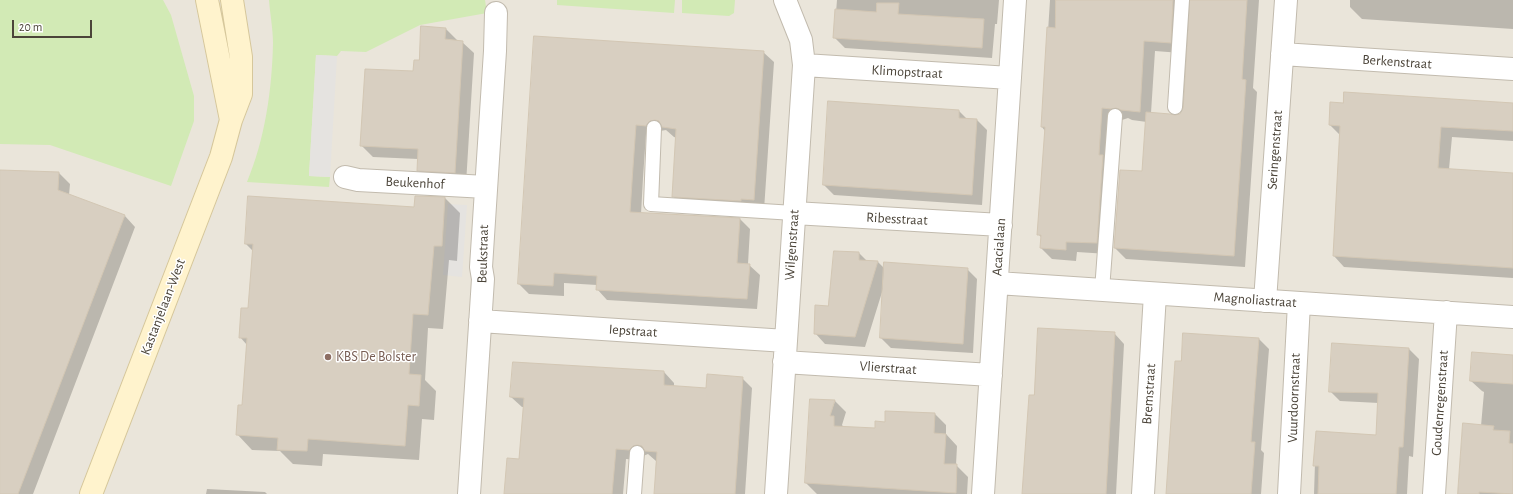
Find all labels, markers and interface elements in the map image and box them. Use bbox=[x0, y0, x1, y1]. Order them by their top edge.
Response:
scale bar bbox=[14, 12, 94, 38]
text: 20 m bbox=[19, 21, 42, 33]
street label: Berkenstraat bbox=[1362, 51, 1432, 73]
street label: Klimopstraat bbox=[871, 62, 943, 82]
street label: Seringenstraat bbox=[1264, 110, 1286, 190]
street label: Beukenhof bbox=[385, 173, 445, 193]
street label: Wilgenstraat bbox=[781, 209, 803, 281]
street label: Ribesstraat bbox=[866, 209, 928, 229]
street label: Acacialaan bbox=[989, 217, 1009, 277]
street label: Beukstraat bbox=[474, 224, 492, 284]
street label: Kastanjelaan-West bbox=[137, 256, 189, 358]
street label: Magnoliastraat bbox=[1213, 289, 1297, 311]
street label: Iepstraat bbox=[608, 321, 658, 341]
place label: KBS De Bolster bbox=[336, 349, 416, 365]
street label: Goudenregenstraat bbox=[1428, 350, 1452, 456]
marker: KBS De Bolster bbox=[323, 352, 333, 362]
street label: Vuurdoornstraat bbox=[1284, 353, 1304, 443]
street label: Vlierstraat bbox=[859, 358, 917, 378]
street label: Bremstraat bbox=[1138, 363, 1160, 425]

